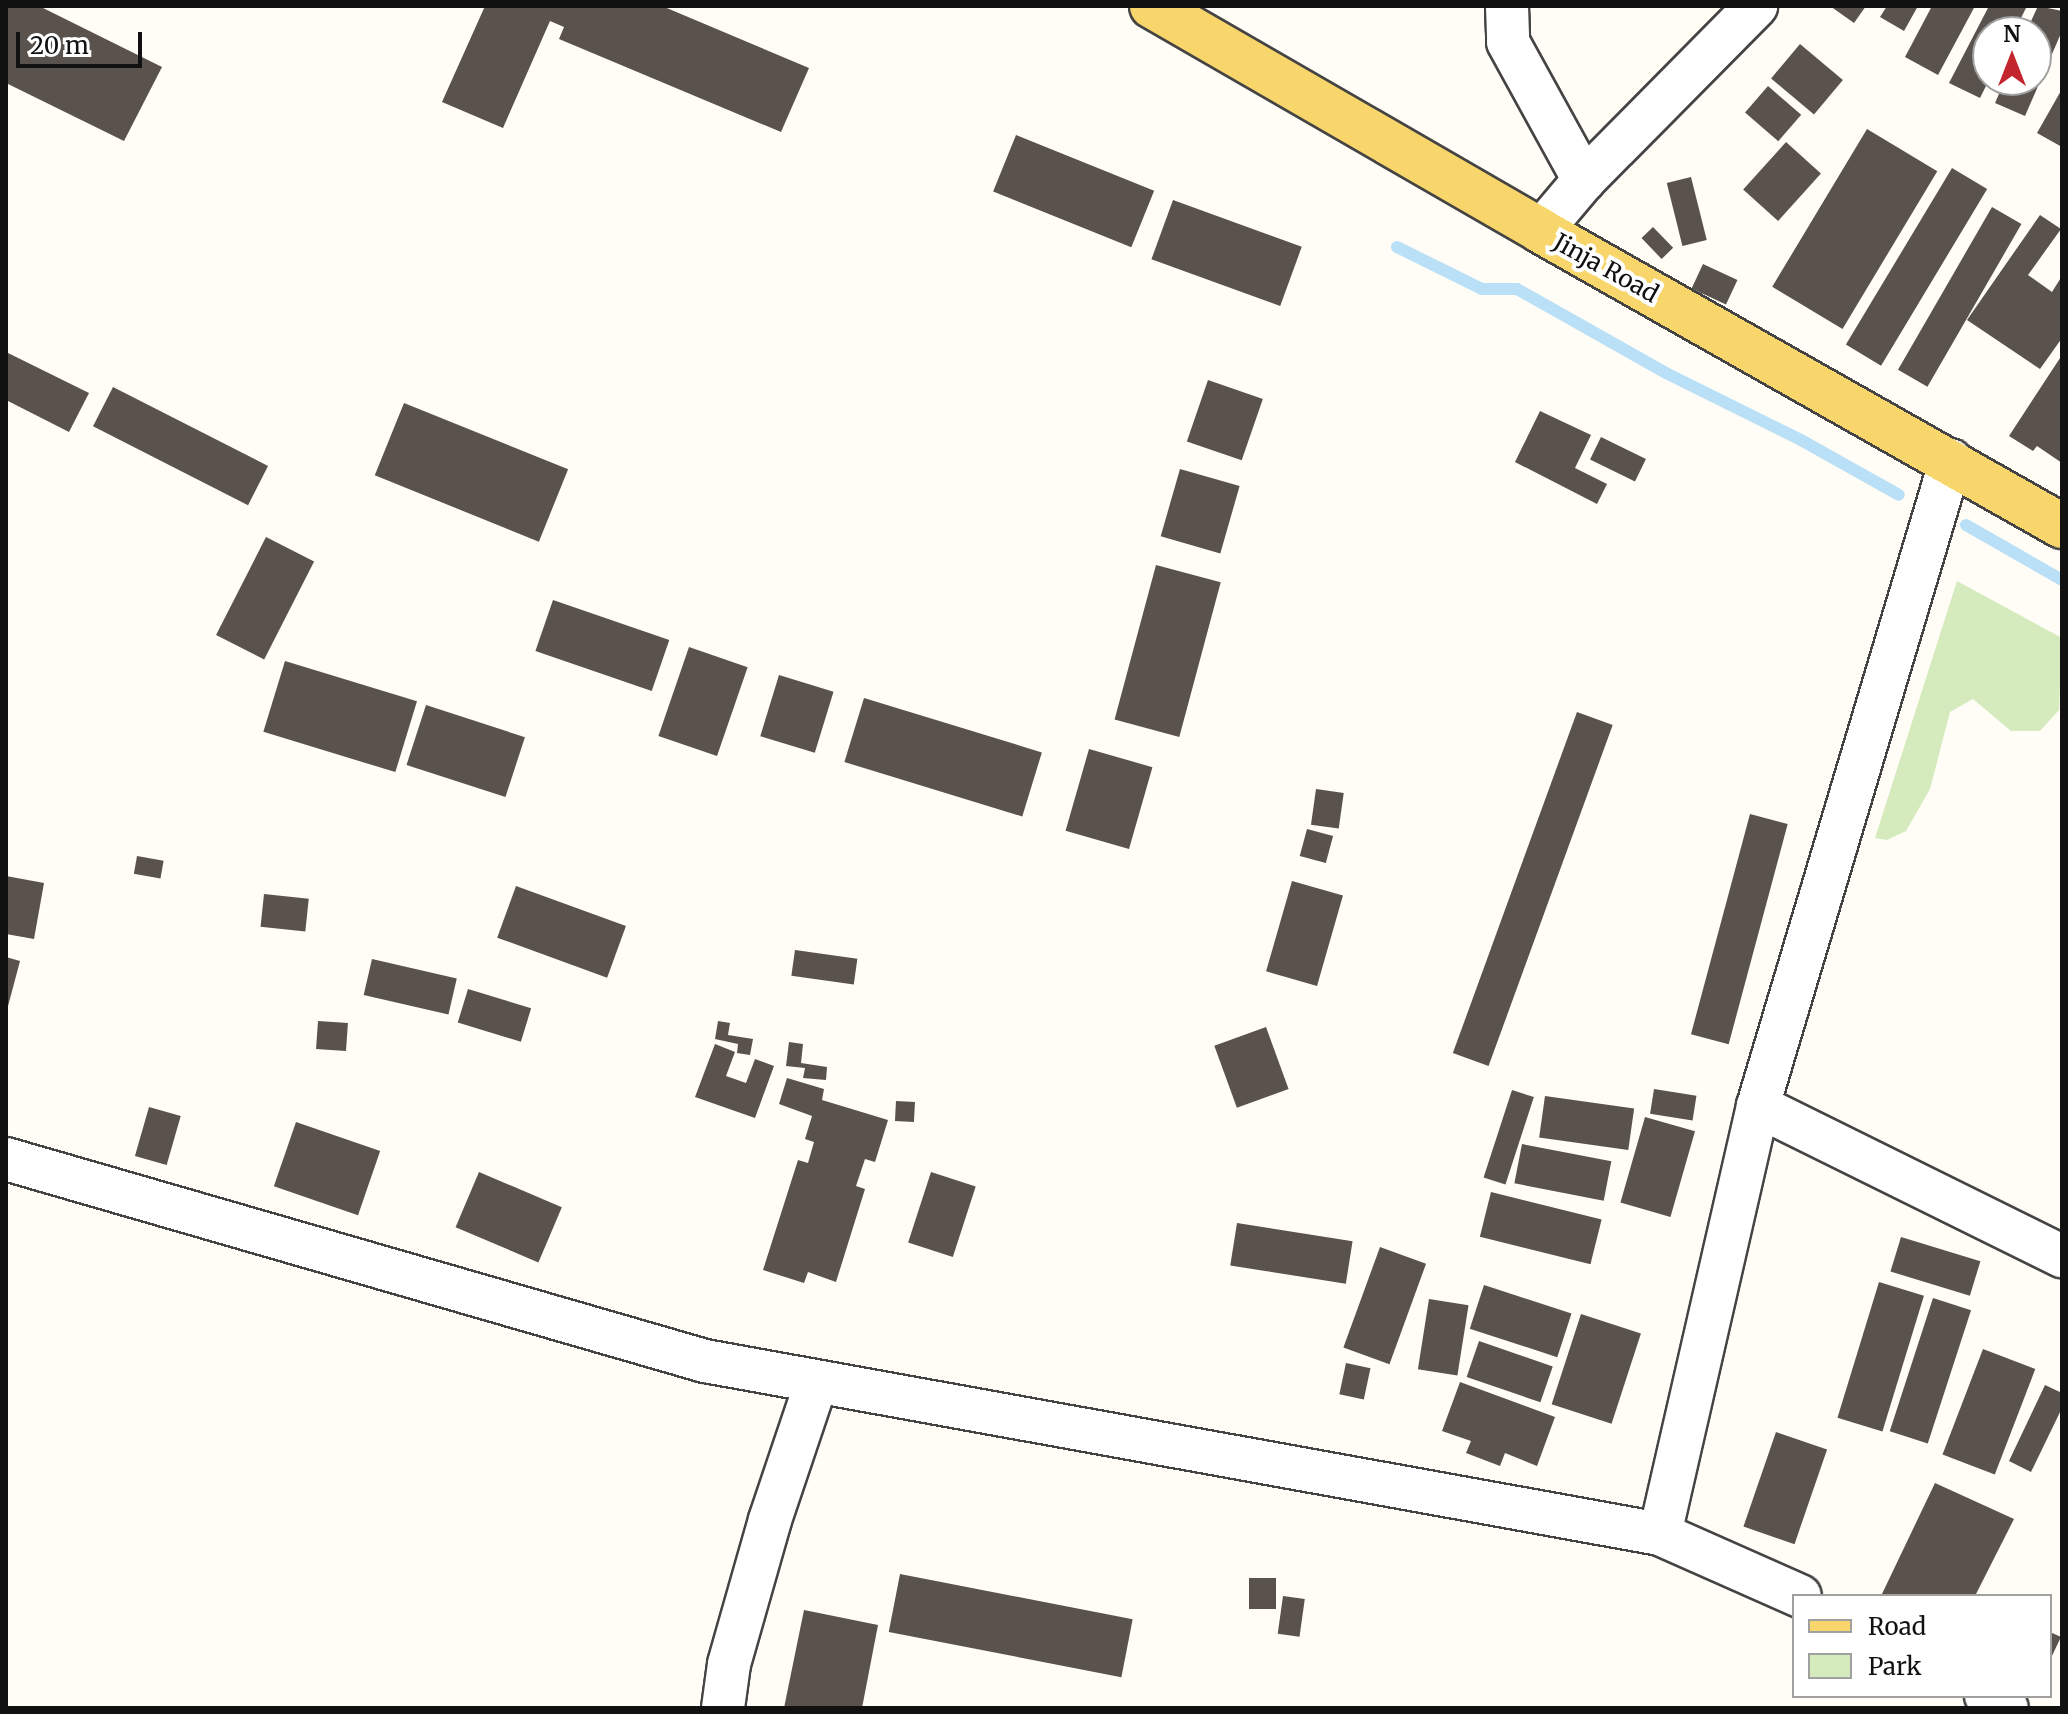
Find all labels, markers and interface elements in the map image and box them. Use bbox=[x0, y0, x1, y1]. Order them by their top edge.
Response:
scale bar bbox=[20, 16, 146, 66]
north arrow bbox=[1972, 16, 2052, 96]
text: N bbox=[2003, 20, 2021, 48]
text: 20 m bbox=[30, 30, 89, 61]
street label: Jinja Road bbox=[1549, 227, 1663, 309]
legend bbox=[1792, 1594, 2052, 1698]
text: Road bbox=[1868, 1611, 1926, 1642]
text: Park bbox=[1868, 1651, 1921, 1682]

